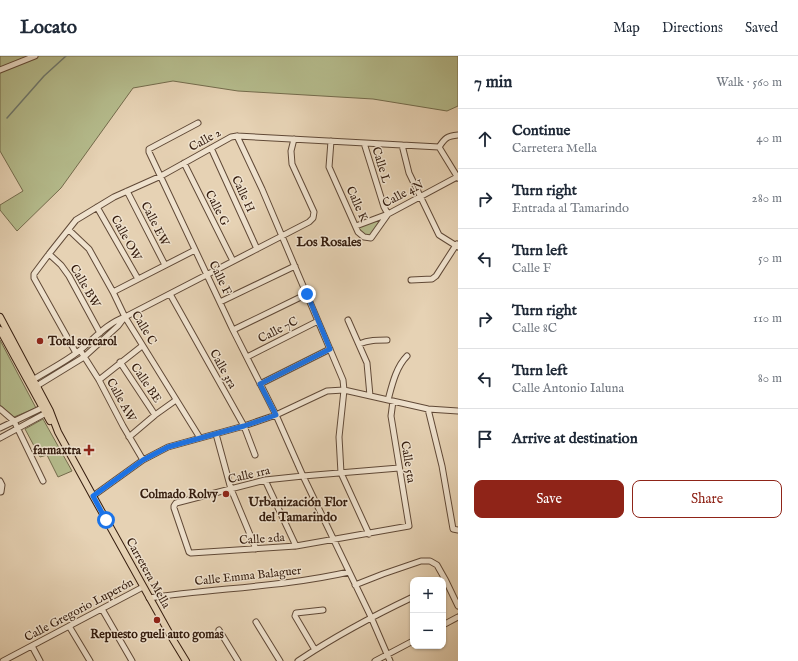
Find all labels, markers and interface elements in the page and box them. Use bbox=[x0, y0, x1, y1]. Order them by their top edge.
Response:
text: Locato bbox=[20, 16, 77, 40]
text: Map bbox=[613, 19, 640, 37]
text: Directions bbox=[662, 19, 723, 37]
text: Saved bbox=[745, 19, 778, 37]
text: 7 min bbox=[474, 72, 512, 93]
text: Walk · 560 m bbox=[716, 74, 782, 91]
text: Continue bbox=[512, 121, 570, 140]
street label: Calle 2 bbox=[186, 125, 224, 155]
icon: ahead bbox=[474, 128, 496, 150]
text: 40 m bbox=[756, 130, 782, 147]
text: Carretera Mella bbox=[512, 140, 597, 157]
street label: Calle L bbox=[368, 145, 394, 185]
street label: Calle H bbox=[228, 173, 258, 215]
street label: Calle 4N bbox=[380, 177, 427, 211]
text: Turn right bbox=[512, 181, 577, 200]
street label: Calle K bbox=[343, 184, 372, 224]
street label: Calle G bbox=[202, 188, 233, 229]
icon: right bbox=[474, 188, 496, 210]
text: 280 m bbox=[752, 190, 782, 207]
street label: Calle EW bbox=[137, 199, 173, 249]
text: Entrada al Tamarindo bbox=[512, 200, 629, 217]
street label: Calle OW bbox=[107, 213, 145, 264]
district label: Los Rosales bbox=[296, 234, 362, 251]
text: Turn left bbox=[512, 241, 568, 260]
icon: left bbox=[474, 248, 496, 270]
text: 50 m bbox=[758, 250, 782, 267]
street label: Calle F bbox=[205, 259, 235, 298]
text: Calle F bbox=[512, 260, 551, 277]
street label: Calle BW bbox=[67, 262, 104, 311]
route end bbox=[298, 285, 316, 303]
text: Turn right bbox=[512, 301, 577, 320]
street label: Calle C bbox=[128, 308, 160, 348]
icon: right bbox=[474, 308, 496, 330]
text: 110 m bbox=[753, 310, 782, 327]
street label: Calle 7C bbox=[256, 313, 301, 346]
text: Calle 8C bbox=[512, 320, 557, 337]
place label: Total sorcarol bbox=[47, 334, 118, 349]
marker: Total sorcarol bbox=[35, 336, 45, 346]
street label: Calle 3ra bbox=[206, 347, 240, 392]
street label: Calle BE bbox=[127, 360, 165, 406]
text: Turn left bbox=[512, 361, 568, 380]
icon: left bbox=[474, 368, 496, 390]
text: 80 m bbox=[758, 370, 782, 387]
street label: Calle AW bbox=[103, 376, 139, 425]
text: Calle Antonio Ialuna bbox=[512, 380, 624, 397]
icon: arrive bbox=[474, 428, 496, 450]
text: Arrive at destination bbox=[512, 429, 638, 448]
street label: Calle 5ta bbox=[397, 440, 419, 485]
place label: farmaxtra bbox=[33, 443, 82, 458]
marker: farmaxtra bbox=[84, 445, 94, 455]
street label: Calle 1ra bbox=[227, 463, 272, 487]
button: Save bbox=[474, 480, 624, 518]
button: Share bbox=[632, 480, 782, 518]
place label: Colmado Rolvy bbox=[140, 487, 219, 503]
marker: Colmado Rolvy bbox=[221, 489, 231, 499]
district label: Urbanización Flor del Tamarindo bbox=[247, 494, 348, 526]
route start bbox=[97, 511, 115, 529]
street label: Calle 2da bbox=[239, 530, 286, 548]
street label: Carretera Mella bbox=[122, 535, 174, 612]
street label: Calle Emma Balaguer bbox=[194, 563, 303, 589]
street label: Calle Gregorio Luperón bbox=[22, 575, 137, 646]
map controls bbox=[410, 577, 446, 649]
button: + bbox=[410, 577, 446, 613]
button: − bbox=[410, 613, 446, 649]
marker: Repuesto gueli auto gomas bbox=[152, 615, 162, 625]
place label: Repuesto gueli auto gomas bbox=[90, 627, 225, 643]

